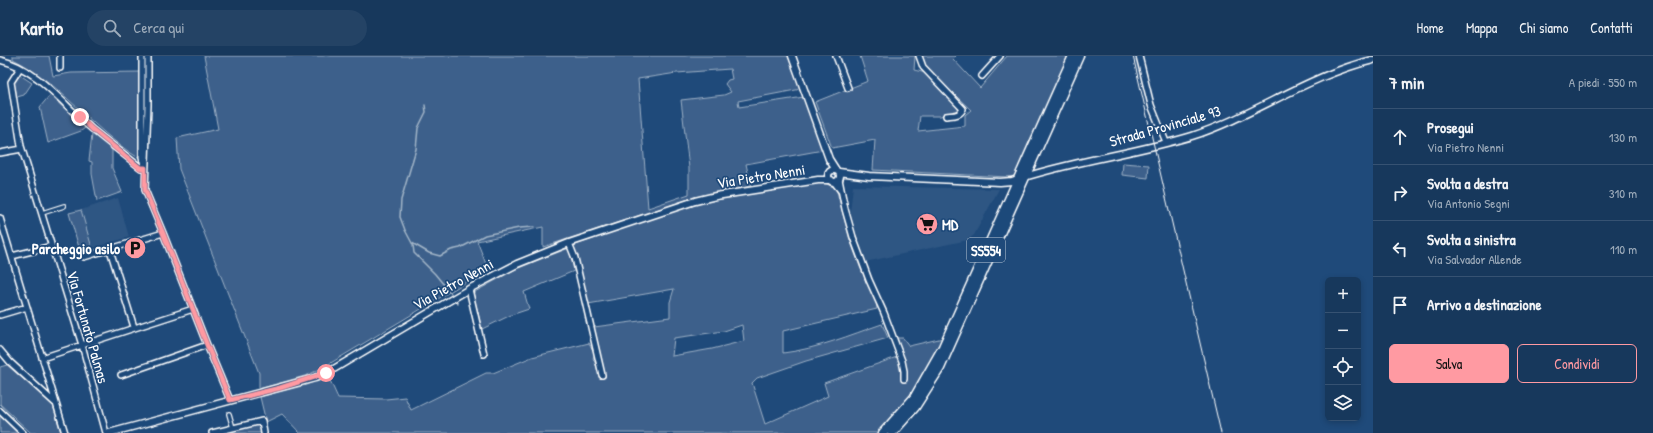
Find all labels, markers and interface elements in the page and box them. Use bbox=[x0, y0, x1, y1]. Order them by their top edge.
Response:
search box bbox=[87, 10, 367, 46]
text: Kartio bbox=[20, 15, 63, 41]
icon: search bbox=[101, 17, 123, 39]
text: Cerca qui bbox=[133, 17, 185, 38]
text: Home bbox=[1417, 18, 1444, 37]
text: Mappa bbox=[1466, 18, 1497, 37]
text: Chi siamo bbox=[1519, 18, 1568, 37]
text: Contatti bbox=[1590, 18, 1633, 37]
text: 7 min bbox=[1389, 71, 1424, 94]
text: A piedi · 550 m bbox=[1569, 73, 1637, 91]
street label: Strada Provinciale 93 bbox=[1107, 100, 1223, 152]
route end bbox=[71, 108, 89, 126]
text: Prosegui bbox=[1427, 117, 1474, 138]
icon: ahead bbox=[1389, 126, 1411, 148]
text: 130 m bbox=[1609, 128, 1637, 146]
text: Via Pietro Nenni bbox=[1427, 138, 1504, 156]
street label: Via Pietro Nenni bbox=[715, 159, 807, 193]
text: Svolta a destra bbox=[1427, 173, 1508, 194]
icon: right bbox=[1389, 182, 1411, 204]
text: 310 m bbox=[1609, 184, 1637, 202]
text: Via Antonio Segni bbox=[1427, 194, 1510, 212]
supermarket icon: MD bbox=[914, 211, 940, 237]
place label: MD bbox=[942, 214, 959, 235]
text: Svolta a sinistra bbox=[1427, 229, 1516, 250]
parking icon: Parcheggio asilo bbox=[122, 235, 148, 261]
place label: Parcheggio asilo bbox=[32, 238, 120, 260]
road number: SS554 bbox=[967, 238, 1005, 262]
icon: left bbox=[1389, 238, 1411, 260]
text: 110 m bbox=[1610, 240, 1637, 258]
text: Via Salvador Allende bbox=[1427, 250, 1522, 268]
street label: Via Pietro Nenni bbox=[409, 253, 497, 315]
street label: Via Fortunato Palmas bbox=[62, 268, 114, 386]
map controls bbox=[1325, 277, 1361, 421]
button: + bbox=[1325, 277, 1361, 313]
icon: arrive bbox=[1389, 294, 1411, 316]
text: Arrivo a destinazione bbox=[1427, 294, 1541, 315]
button: − bbox=[1325, 313, 1361, 349]
button: Salva bbox=[1389, 344, 1509, 383]
button: Condividi bbox=[1517, 344, 1637, 383]
button: locate bbox=[1325, 349, 1361, 385]
route start bbox=[317, 364, 335, 382]
button: layers bbox=[1325, 385, 1361, 421]

